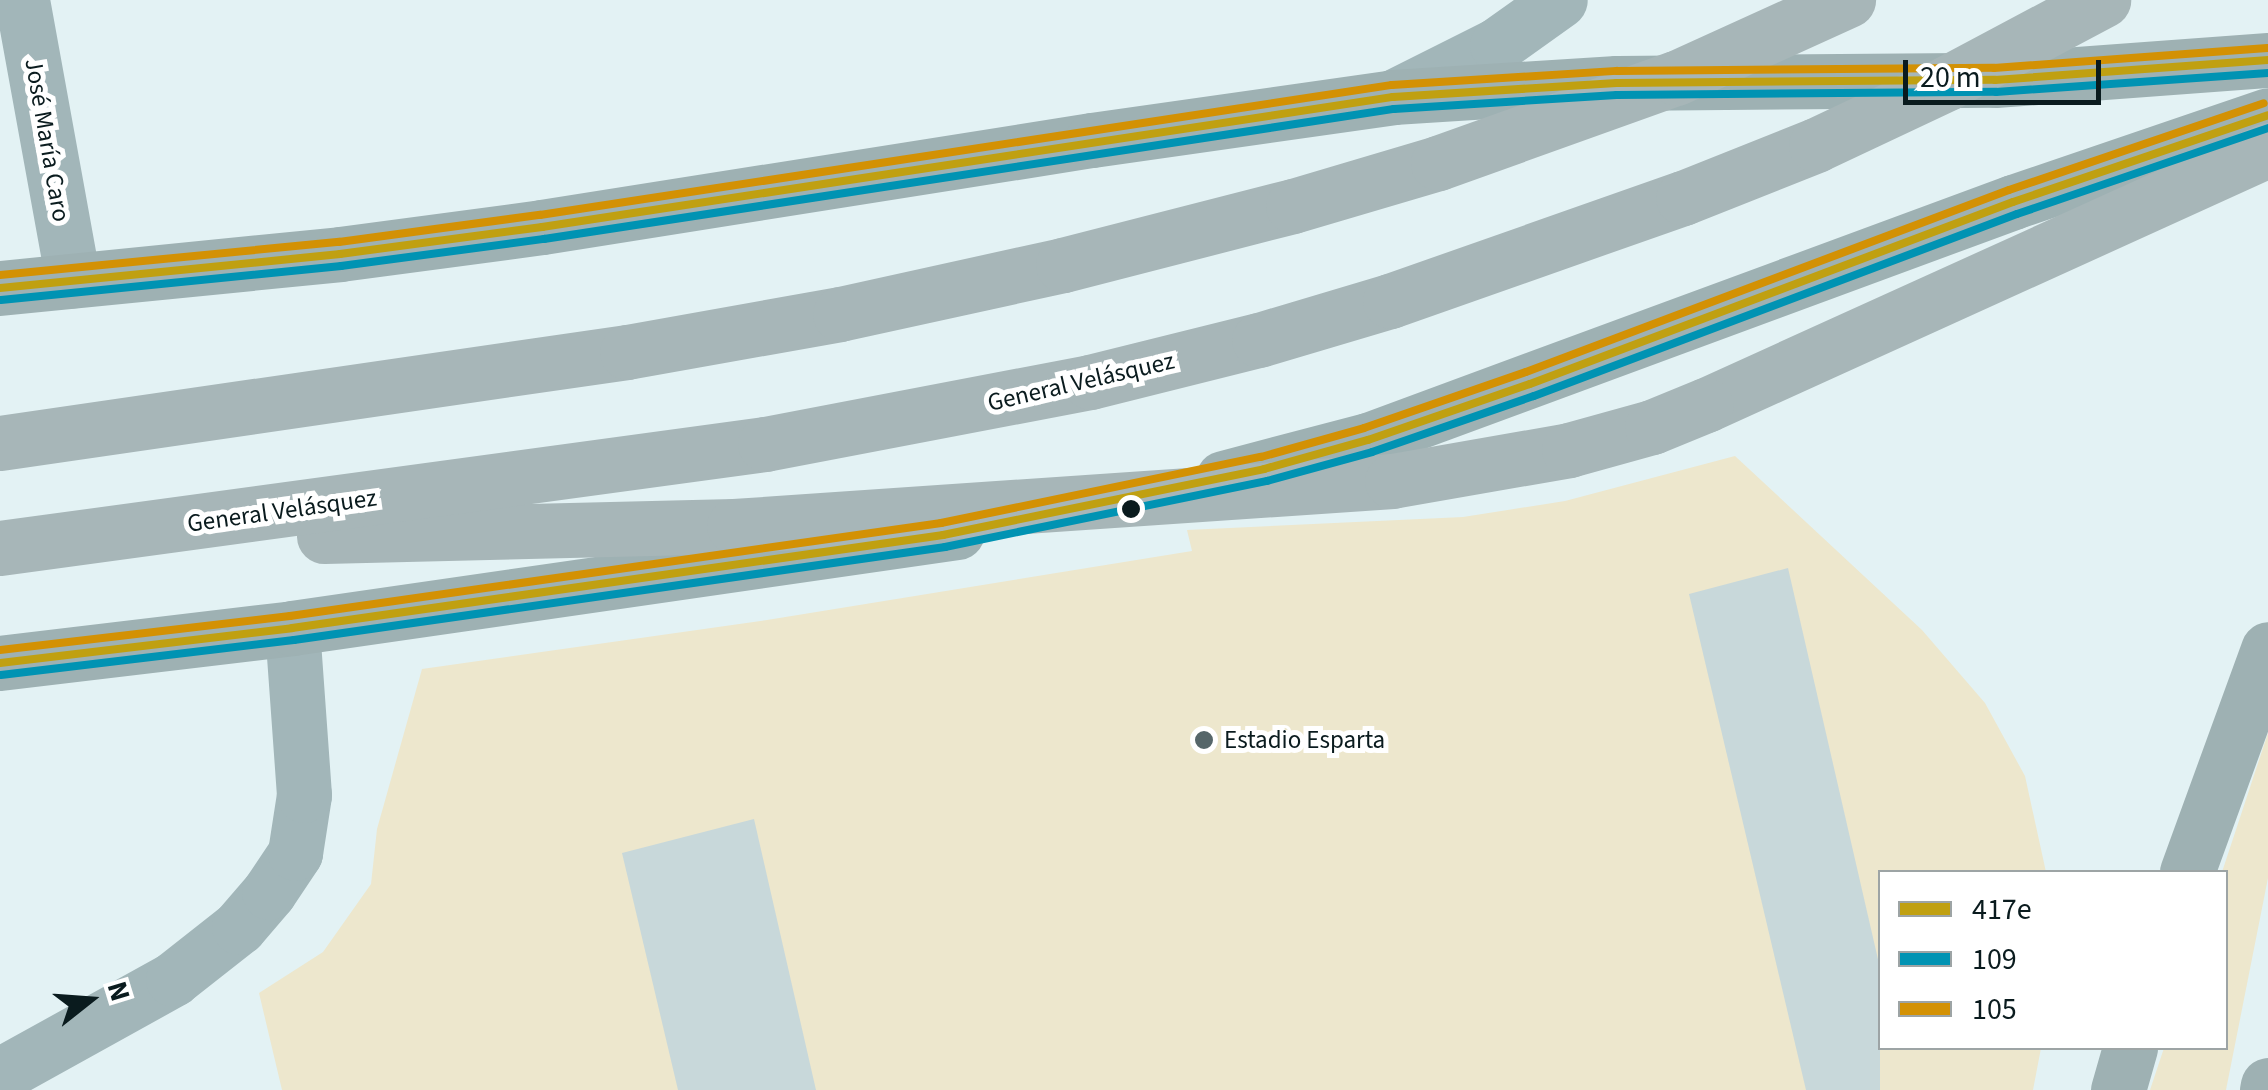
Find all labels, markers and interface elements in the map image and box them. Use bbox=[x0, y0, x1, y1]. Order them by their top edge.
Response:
scale bar bbox=[1908, 40, 2106, 102]
street label: José María Caro bbox=[18, 56, 76, 224]
text: 20 m bbox=[1920, 56, 1981, 99]
street label: General Velásquez bbox=[985, 346, 1177, 418]
street label: General Velásquez bbox=[185, 483, 379, 539]
unlabelled marker bbox=[1121, 499, 1141, 519]
place label: Estadio Esparta bbox=[1224, 725, 1385, 755]
marker: Estadio Esparta bbox=[1193, 729, 1215, 751]
legend bbox=[1878, 870, 2228, 1050]
text: 417e bbox=[1972, 888, 2032, 931]
text: 109 bbox=[1972, 938, 2017, 981]
north arrow bbox=[40, 950, 140, 1050]
text: N bbox=[97, 976, 141, 1006]
text: 105 bbox=[1972, 988, 2017, 1031]

